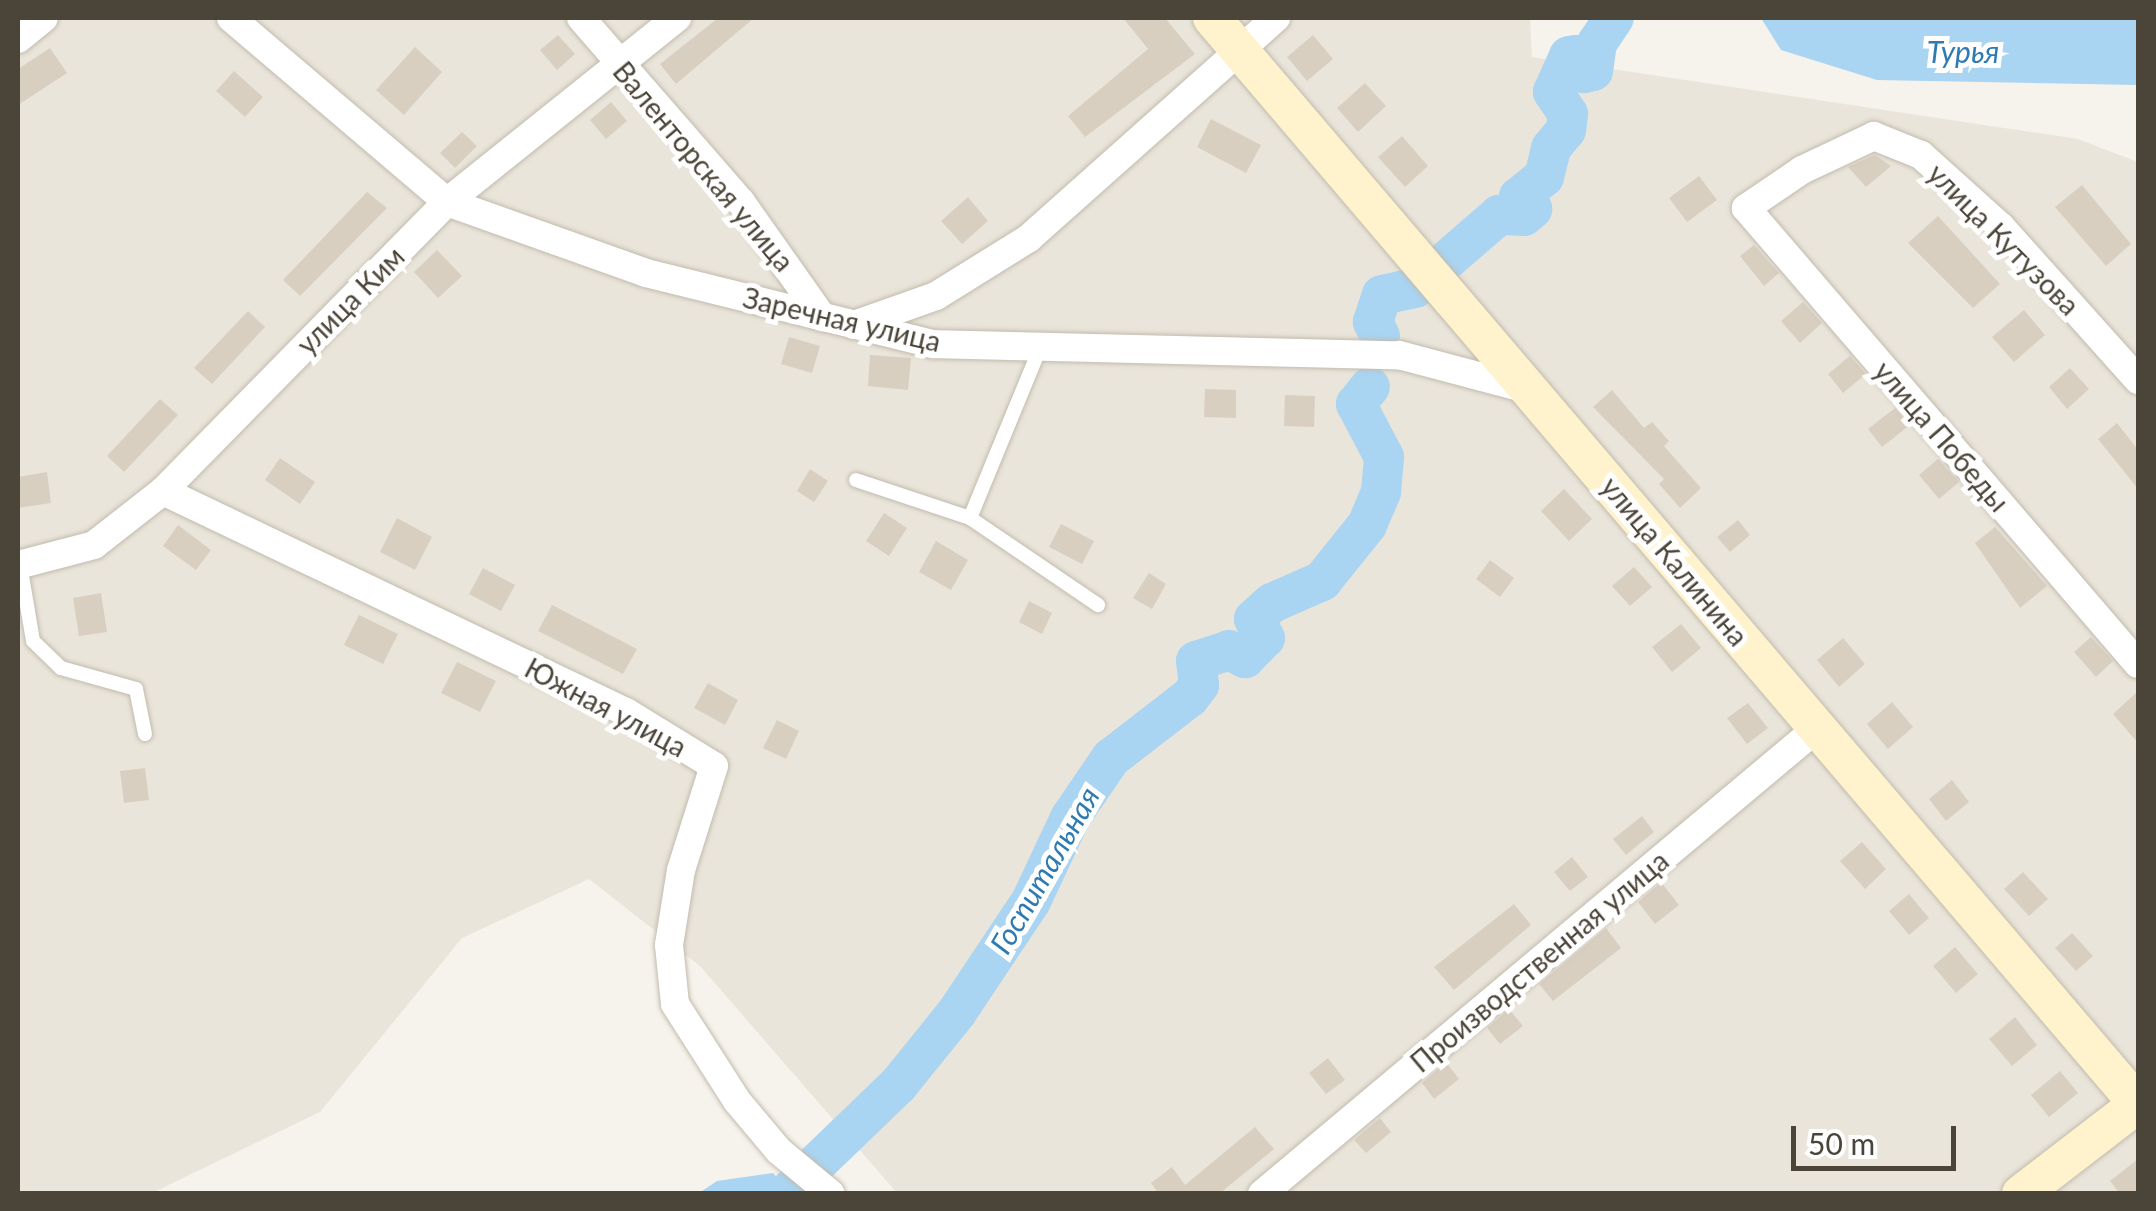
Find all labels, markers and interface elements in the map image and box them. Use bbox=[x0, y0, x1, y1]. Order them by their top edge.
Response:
water label: Турья bbox=[1927, 33, 1999, 69]
street label: Валенторская улица bbox=[607, 54, 801, 278]
street label: улица Кутузова bbox=[1921, 156, 2087, 322]
street label: улица Ким bbox=[289, 239, 411, 361]
street label: Заречная улица bbox=[740, 280, 944, 358]
street label: улица Победы bbox=[1868, 354, 2016, 518]
street label: улица Калинина bbox=[1595, 470, 1755, 652]
street label: Южная улица bbox=[520, 650, 692, 764]
water label: Госпитальная bbox=[982, 780, 1106, 960]
street label: Производственная улица bbox=[1403, 843, 1675, 1079]
scale bar bbox=[1796, 1106, 1961, 1168]
text: 50 m bbox=[1808, 1125, 1875, 1161]

